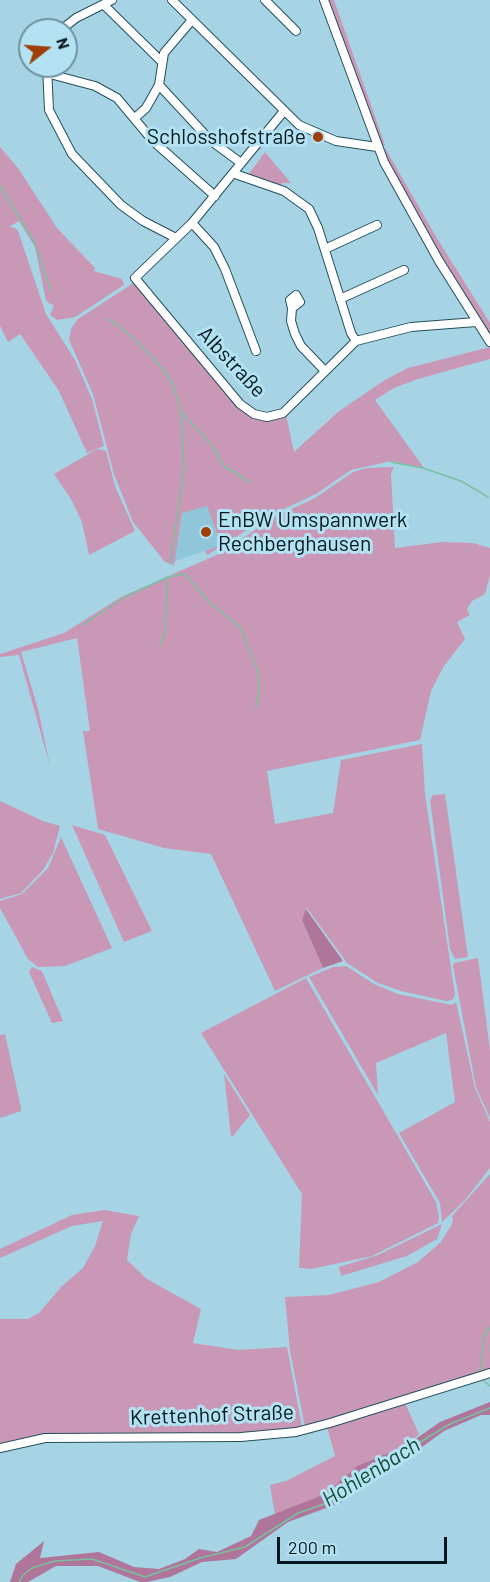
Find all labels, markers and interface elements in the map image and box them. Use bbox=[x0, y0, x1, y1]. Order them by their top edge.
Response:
north arrow bbox=[18, 18, 78, 78]
text: N bbox=[53, 35, 74, 51]
place label: Schlosshofstraße bbox=[147, 124, 306, 150]
marker: Schlosshofstraße bbox=[311, 130, 325, 144]
street label: Albstraße bbox=[193, 321, 271, 403]
place label: EnBW Umspannwerk Rechberghausen bbox=[218, 507, 407, 557]
marker: EnBW Umspannwerk Rechberghausen bbox=[199, 525, 213, 539]
street label: Krettenhof Straße bbox=[130, 1400, 294, 1430]
water label: Hohlenbach bbox=[317, 1431, 425, 1513]
scale bar bbox=[280, 1525, 450, 1563]
text: 200 m bbox=[288, 1536, 336, 1558]

